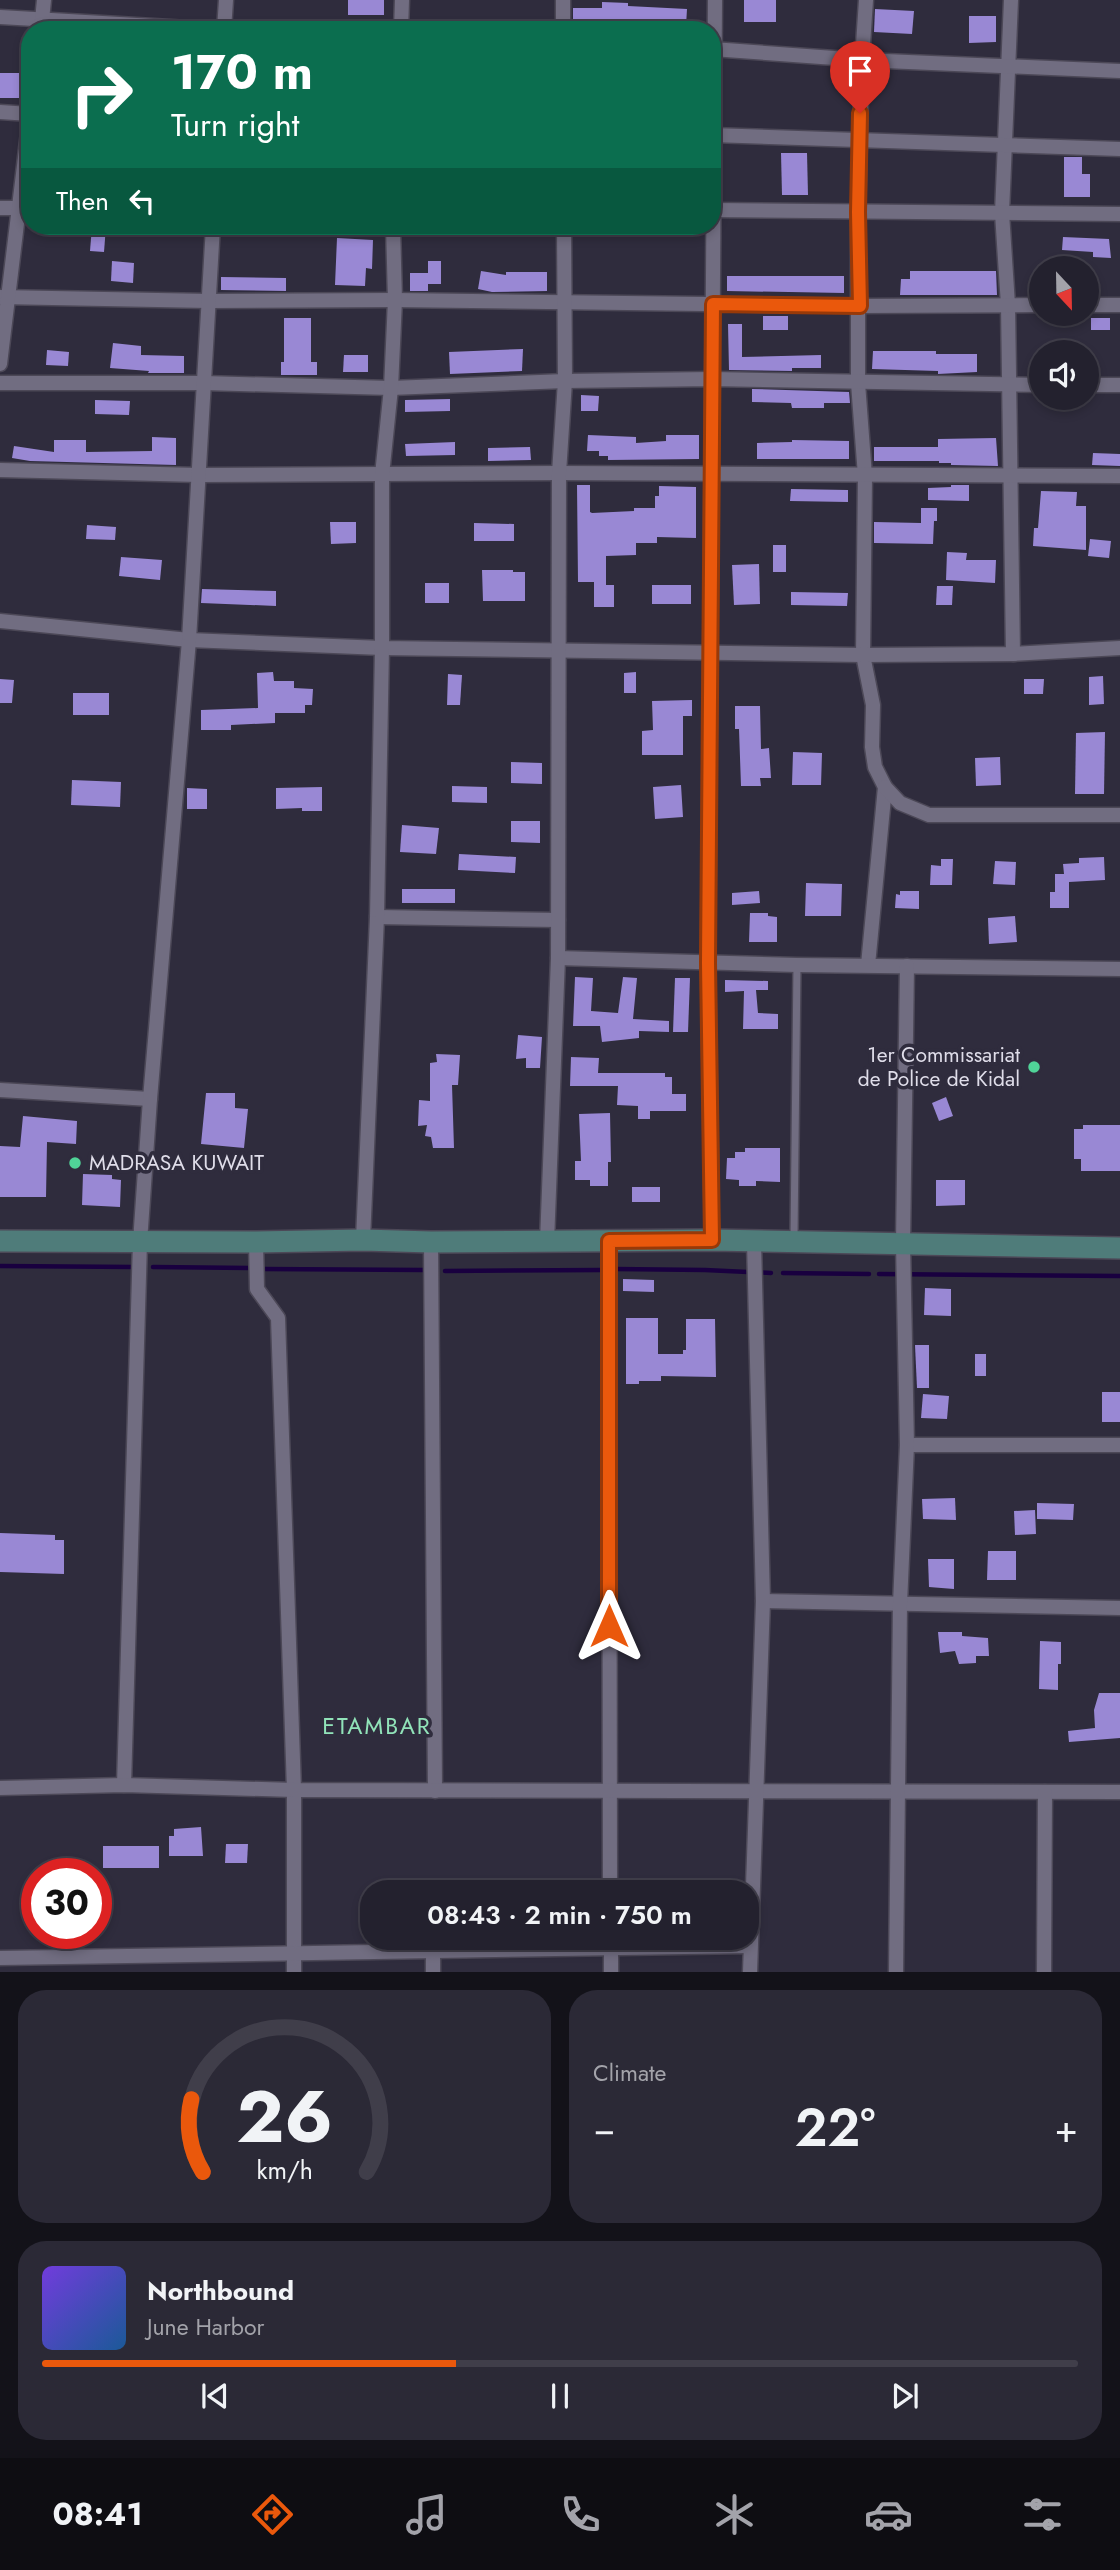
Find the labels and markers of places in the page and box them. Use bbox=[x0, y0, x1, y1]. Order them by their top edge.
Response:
pin bbox=[830, 41, 890, 113]
place label: 1er Commissariat de Police de Kidal bbox=[858, 1040, 1020, 1094]
marker: 1er Commissariat de Police de Kidal bbox=[1026, 1059, 1042, 1075]
place label: MADRASA KUWAIT bbox=[89, 1148, 264, 1178]
marker: MADRASA KUWAIT bbox=[67, 1155, 83, 1171]

